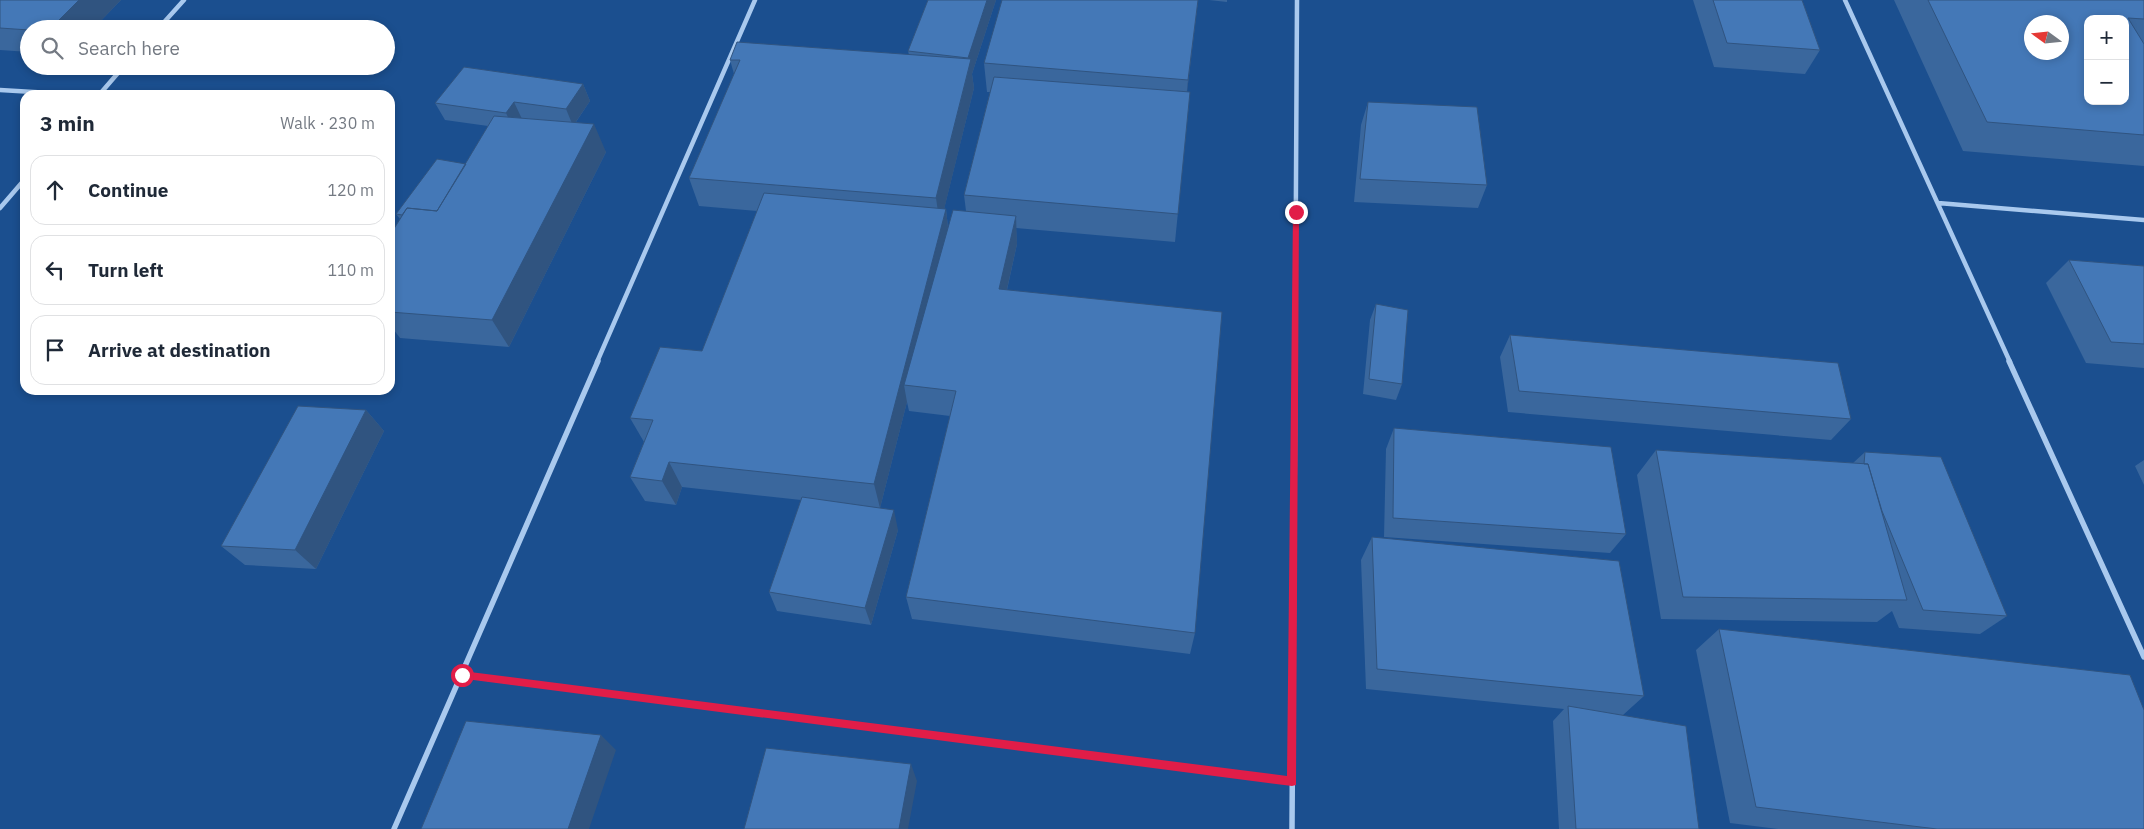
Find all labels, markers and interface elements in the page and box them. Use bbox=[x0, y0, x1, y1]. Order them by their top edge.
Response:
north arrow bbox=[2024, 15, 2069, 60]
map controls bbox=[2084, 15, 2129, 105]
button: + bbox=[2084, 15, 2129, 60]
search box bbox=[20, 20, 395, 75]
icon: search bbox=[38, 34, 66, 62]
text: Search here bbox=[78, 36, 180, 60]
button: − bbox=[2084, 60, 2129, 105]
text: 3 min bbox=[40, 109, 95, 137]
text: Walk · 230 m bbox=[280, 113, 375, 133]
icon: ahead bbox=[41, 176, 69, 204]
text: Continue bbox=[88, 178, 168, 202]
text: 120 m bbox=[327, 180, 374, 200]
route end bbox=[1285, 201, 1308, 224]
icon: left bbox=[41, 256, 69, 284]
text: Turn left bbox=[88, 258, 164, 282]
text: 110 m bbox=[327, 260, 374, 280]
icon: arrive bbox=[41, 336, 69, 364]
text: Arrive at destination bbox=[88, 338, 271, 362]
route start bbox=[451, 664, 474, 687]

